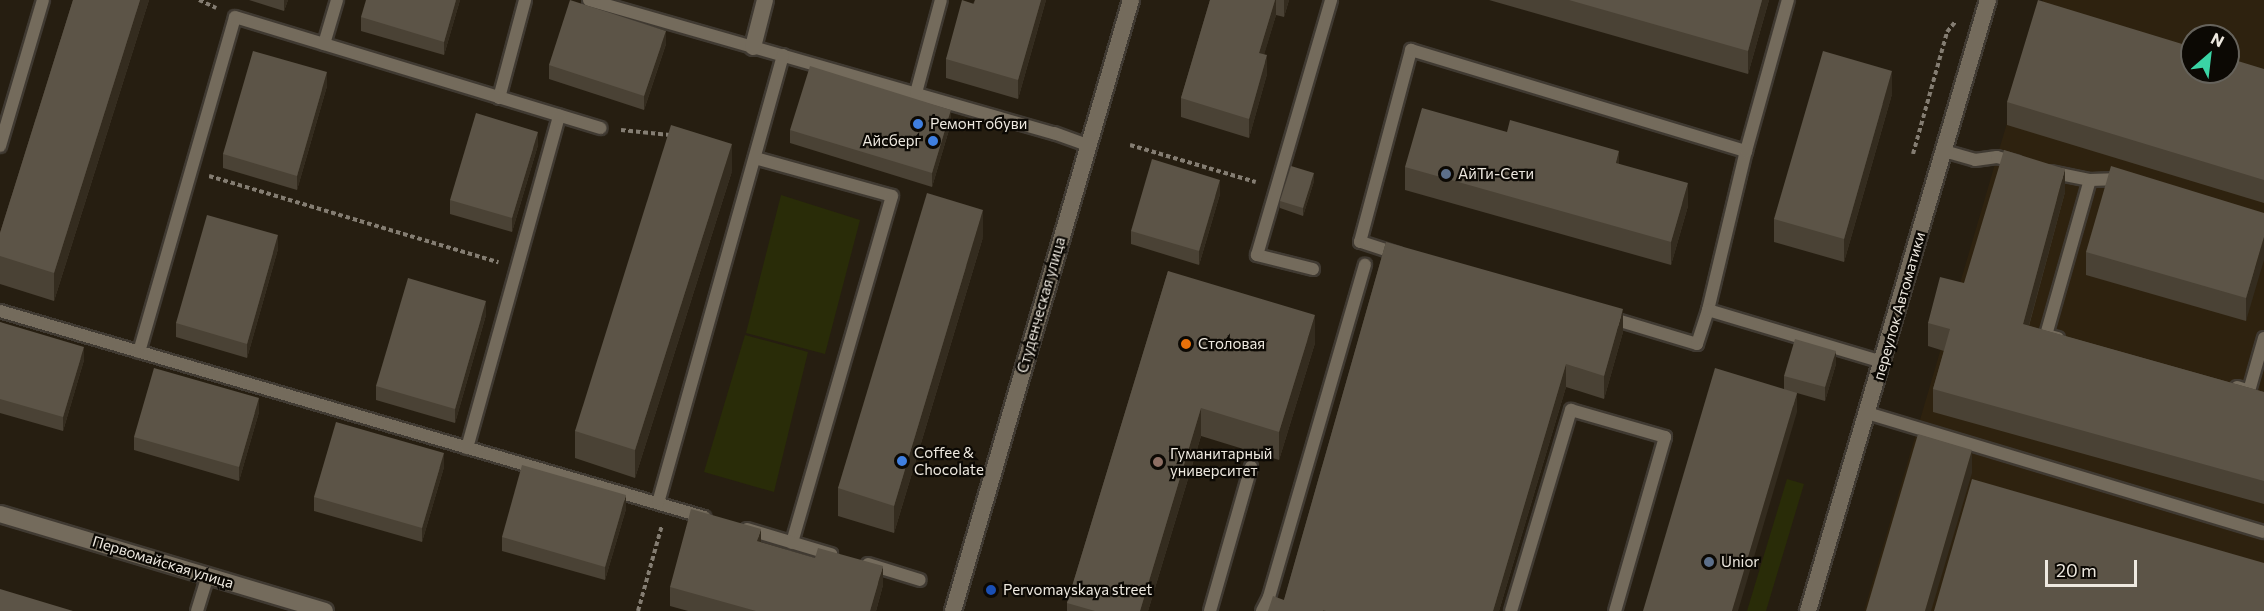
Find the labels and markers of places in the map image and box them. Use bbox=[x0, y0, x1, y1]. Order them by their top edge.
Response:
place label: Ремонт обуви bbox=[930, 115, 1027, 133]
marker: Ремонт обуви bbox=[911, 117, 925, 131]
place label: Айсберг bbox=[862, 132, 921, 150]
marker: Айсберг bbox=[926, 134, 940, 148]
place label: АйТи-Сети bbox=[1458, 165, 1534, 183]
marker: АйТи-Сети bbox=[1439, 167, 1453, 181]
place label: Столовая bbox=[1198, 335, 1265, 353]
marker: Столовая bbox=[1179, 337, 1193, 351]
place label: Coffee & Chocolate bbox=[914, 443, 984, 478]
place label: Гуманитарный университет bbox=[1170, 444, 1272, 479]
marker: Coffee & Chocolate bbox=[895, 454, 909, 468]
marker: Гуманитарный университет bbox=[1151, 455, 1165, 469]
place label: Unior bbox=[1721, 553, 1759, 571]
marker: Unior bbox=[1702, 555, 1716, 569]
place label: Pervomayskaya street bbox=[1003, 581, 1152, 599]
marker: Pervomayskaya street bbox=[984, 583, 998, 597]

